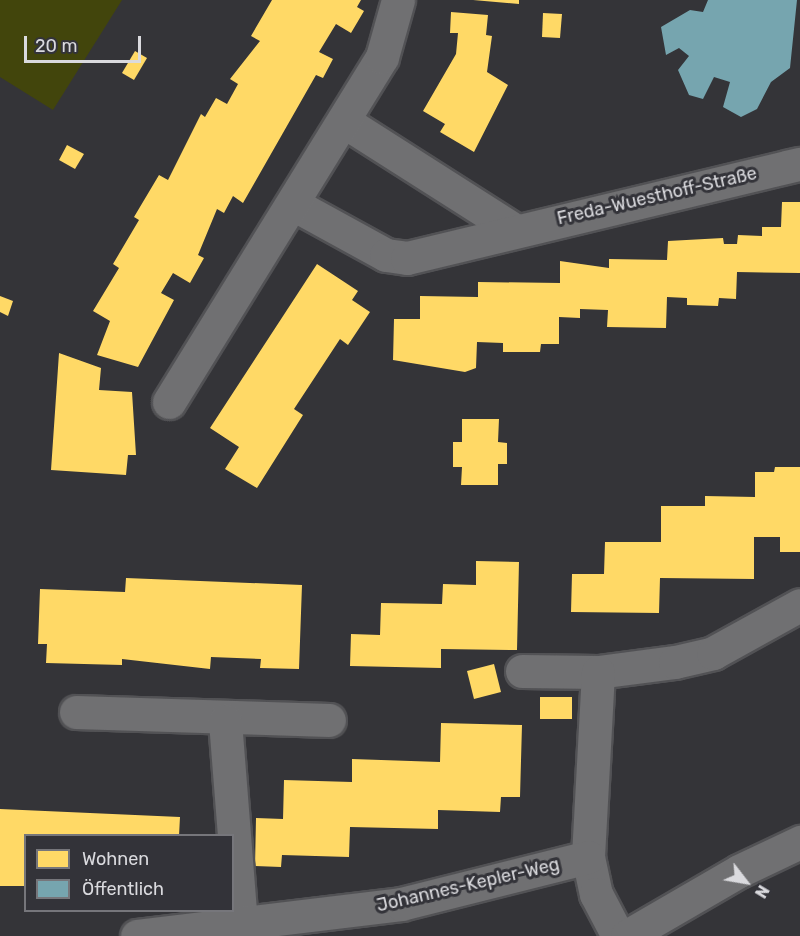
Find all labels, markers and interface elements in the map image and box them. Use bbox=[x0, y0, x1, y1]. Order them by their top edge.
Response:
scale bar bbox=[27, 24, 144, 62]
text: 20 m bbox=[35, 35, 77, 57]
street label: Freda-Wuesthoff-Straße bbox=[555, 162, 759, 230]
legend bbox=[24, 834, 234, 912]
text: Wohnen bbox=[82, 848, 149, 870]
north arrow bbox=[716, 852, 776, 912]
street label: Johannes-Kepler-Weg bbox=[374, 853, 562, 917]
text: Öffentlich bbox=[82, 878, 164, 900]
text: N bbox=[751, 882, 773, 901]

